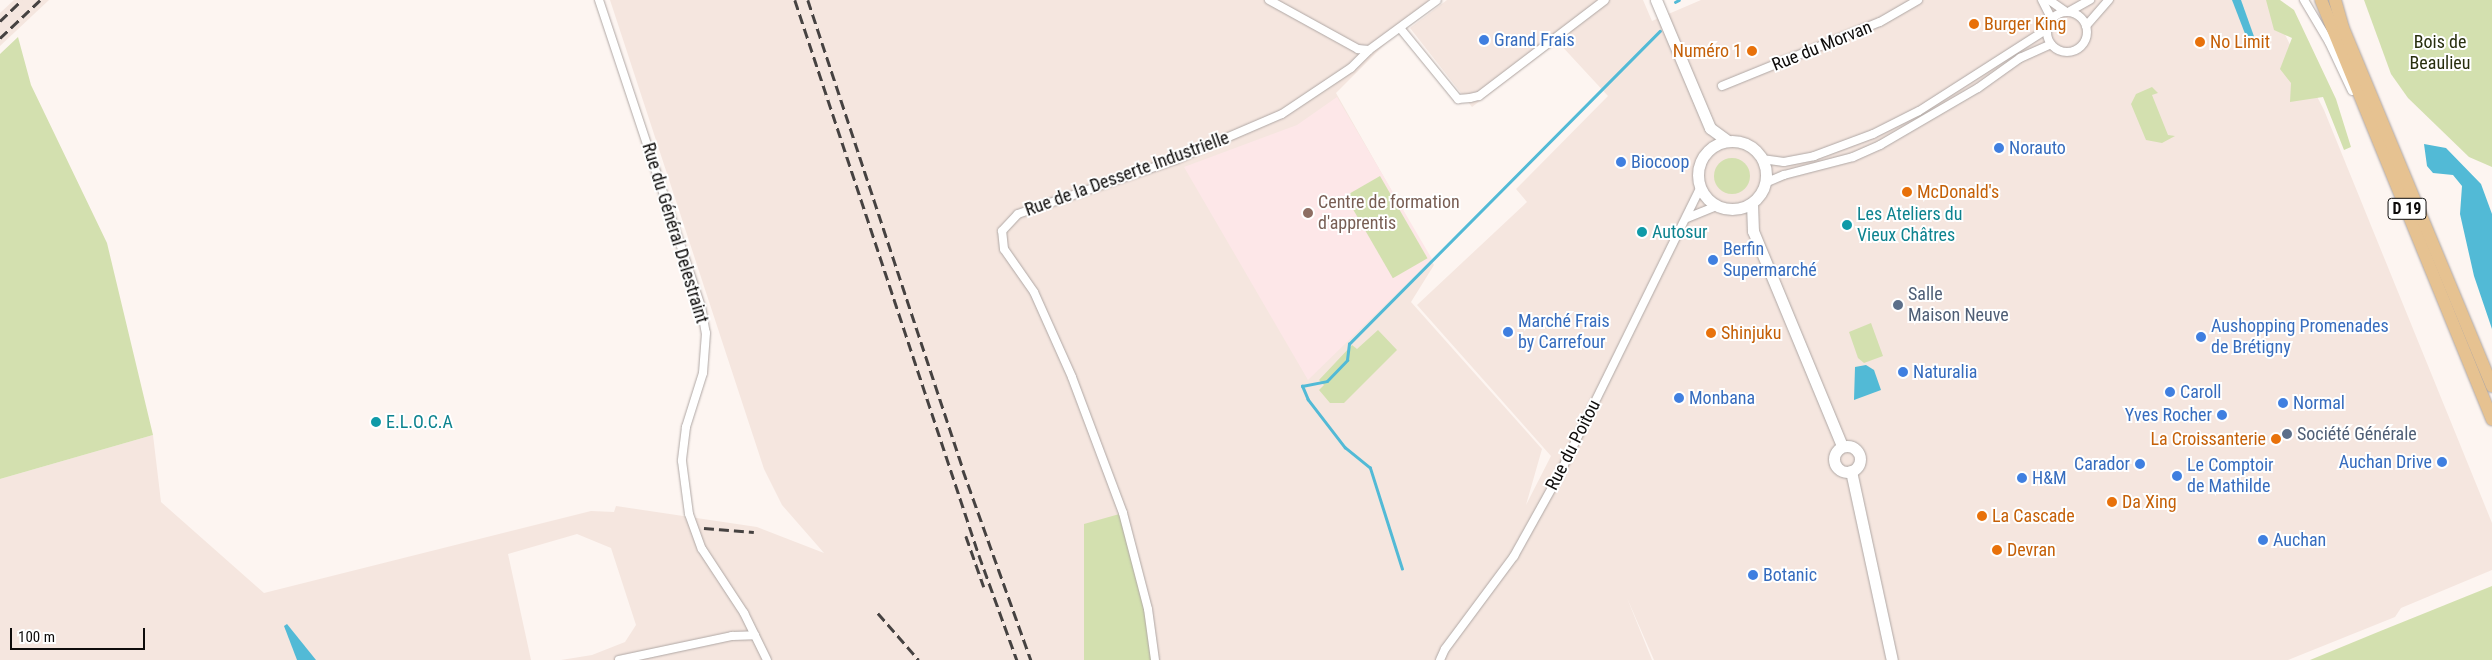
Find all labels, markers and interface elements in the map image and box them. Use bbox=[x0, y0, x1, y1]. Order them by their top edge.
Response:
place label: Burger King bbox=[1984, 13, 2066, 35]
street label: Rue du Morvan bbox=[1769, 16, 1875, 76]
marker: Burger King bbox=[1968, 18, 1980, 30]
place label: Grand Frais bbox=[1494, 29, 1575, 51]
place label: No Limit bbox=[2210, 31, 2270, 53]
park label: Bois de Beaulieu bbox=[2410, 32, 2470, 74]
marker: Grand Frais bbox=[1478, 34, 1490, 46]
marker: No Limit bbox=[2194, 36, 2206, 48]
place label: Numéro 1 bbox=[1673, 40, 1742, 62]
marker: Numéro 1 bbox=[1746, 45, 1758, 57]
street label: Rue de la Desserte Industrielle bbox=[1022, 127, 1232, 221]
place label: Norauto bbox=[2009, 137, 2066, 159]
street label: Rue du Général Delestraint bbox=[637, 140, 713, 326]
marker: Norauto bbox=[1993, 142, 2005, 154]
place label: Biocoop bbox=[1631, 151, 1689, 173]
marker: Biocoop bbox=[1615, 156, 1627, 168]
place label: McDonald's bbox=[1917, 181, 1999, 203]
marker: McDonald's bbox=[1901, 186, 1913, 198]
place label: Centre de formation d'apprentis bbox=[1318, 192, 1460, 234]
road number: D 19 bbox=[2387, 195, 2427, 222]
place label: Les Ateliers du Vieux Châtres bbox=[1857, 204, 1962, 246]
marker: Centre de formation d'apprentis bbox=[1302, 207, 1314, 219]
marker: Les Ateliers du Vieux Châtres bbox=[1841, 219, 1853, 231]
place label: Autosur bbox=[1652, 221, 1708, 243]
marker: Autosur bbox=[1636, 226, 1648, 238]
place label: Berfin Supermarché bbox=[1723, 239, 1817, 282]
marker: Berfin Supermarché bbox=[1707, 254, 1719, 266]
place label: Salle Maison Neuve bbox=[1908, 284, 2009, 326]
marker: Salle Maison Neuve bbox=[1892, 299, 1904, 311]
place label: Marché Frais by Carrefour bbox=[1518, 311, 1610, 354]
place label: Aushopping Promenades de Brétigny bbox=[2211, 316, 2389, 358]
place label: Shinjuku bbox=[1721, 322, 1781, 344]
marker: Marché Frais by Carrefour bbox=[1502, 326, 1514, 338]
marker: Shinjuku bbox=[1705, 327, 1717, 339]
marker: Aushopping Promenades de Brétigny bbox=[2195, 331, 2207, 343]
place label: Naturalia bbox=[1913, 361, 1977, 383]
marker: Naturalia bbox=[1897, 366, 1909, 378]
place label: Caroll bbox=[2180, 381, 2221, 403]
marker: Caroll bbox=[2164, 386, 2176, 398]
place label: Monbana bbox=[1689, 387, 1755, 409]
marker: Monbana bbox=[1673, 392, 1685, 404]
place label: Normal bbox=[2293, 392, 2345, 414]
street label: Rue du Poitou bbox=[1541, 396, 1605, 494]
marker: Normal bbox=[2277, 397, 2289, 409]
place label: Yves Rocher bbox=[2125, 404, 2212, 426]
marker: Yves Rocher bbox=[2216, 409, 2228, 421]
place label: E.L.O.C.A bbox=[386, 411, 453, 433]
marker: E.L.O.C.A bbox=[370, 416, 382, 428]
place label: Société Générale bbox=[2297, 423, 2417, 445]
place label: La Croissanterie bbox=[2150, 428, 2266, 450]
marker: Société Générale bbox=[2281, 428, 2293, 440]
marker: La Croissanterie bbox=[2270, 433, 2282, 445]
place label: Auchan Drive bbox=[2339, 451, 2432, 473]
place label: Carador bbox=[2074, 453, 2130, 475]
place label: Le Comptoir de Mathilde bbox=[2187, 455, 2274, 498]
marker: Auchan Drive bbox=[2436, 456, 2448, 468]
marker: Carador bbox=[2134, 458, 2146, 470]
place label: H&M bbox=[2032, 467, 2067, 489]
marker: Le Comptoir de Mathilde bbox=[2171, 470, 2183, 482]
marker: H&M bbox=[2016, 472, 2028, 484]
place label: Da Xing bbox=[2122, 491, 2177, 513]
marker: Da Xing bbox=[2106, 496, 2118, 508]
place label: La Cascade bbox=[1992, 505, 2075, 527]
marker: La Cascade bbox=[1976, 510, 1988, 522]
place label: Auchan bbox=[2273, 529, 2326, 551]
marker: Auchan bbox=[2257, 534, 2269, 546]
place label: Devran bbox=[2007, 539, 2056, 561]
marker: Devran bbox=[1991, 544, 2003, 556]
place label: Botanic bbox=[1763, 564, 1817, 586]
marker: Botanic bbox=[1747, 569, 1759, 581]
scale bar bbox=[12, 618, 148, 650]
text: 100 m bbox=[18, 628, 55, 646]

